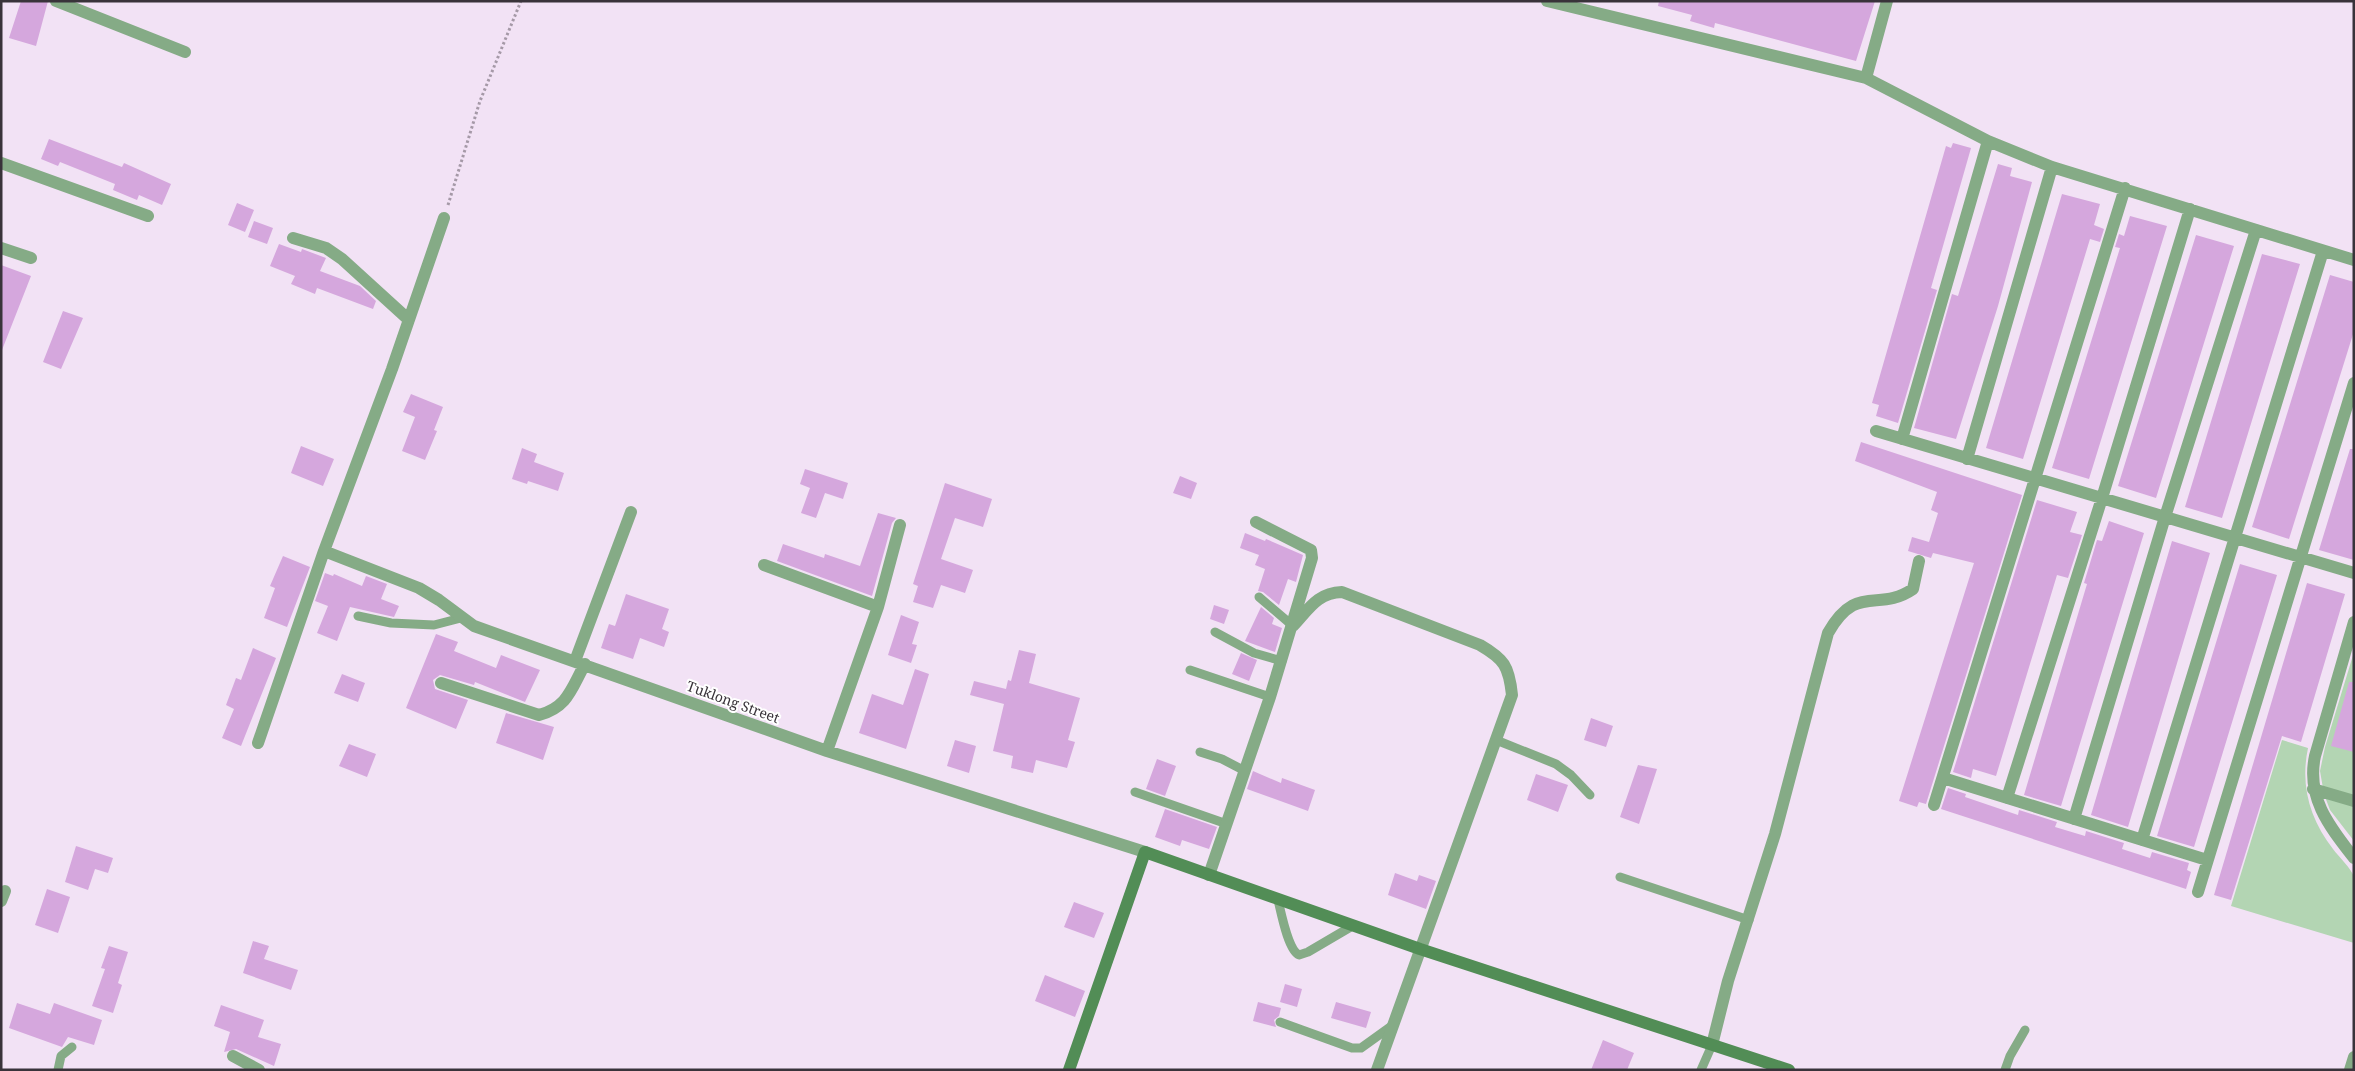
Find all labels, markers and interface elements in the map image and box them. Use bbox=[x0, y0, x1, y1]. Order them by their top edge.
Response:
street label: Tuklong Street bbox=[684, 676, 782, 727]

